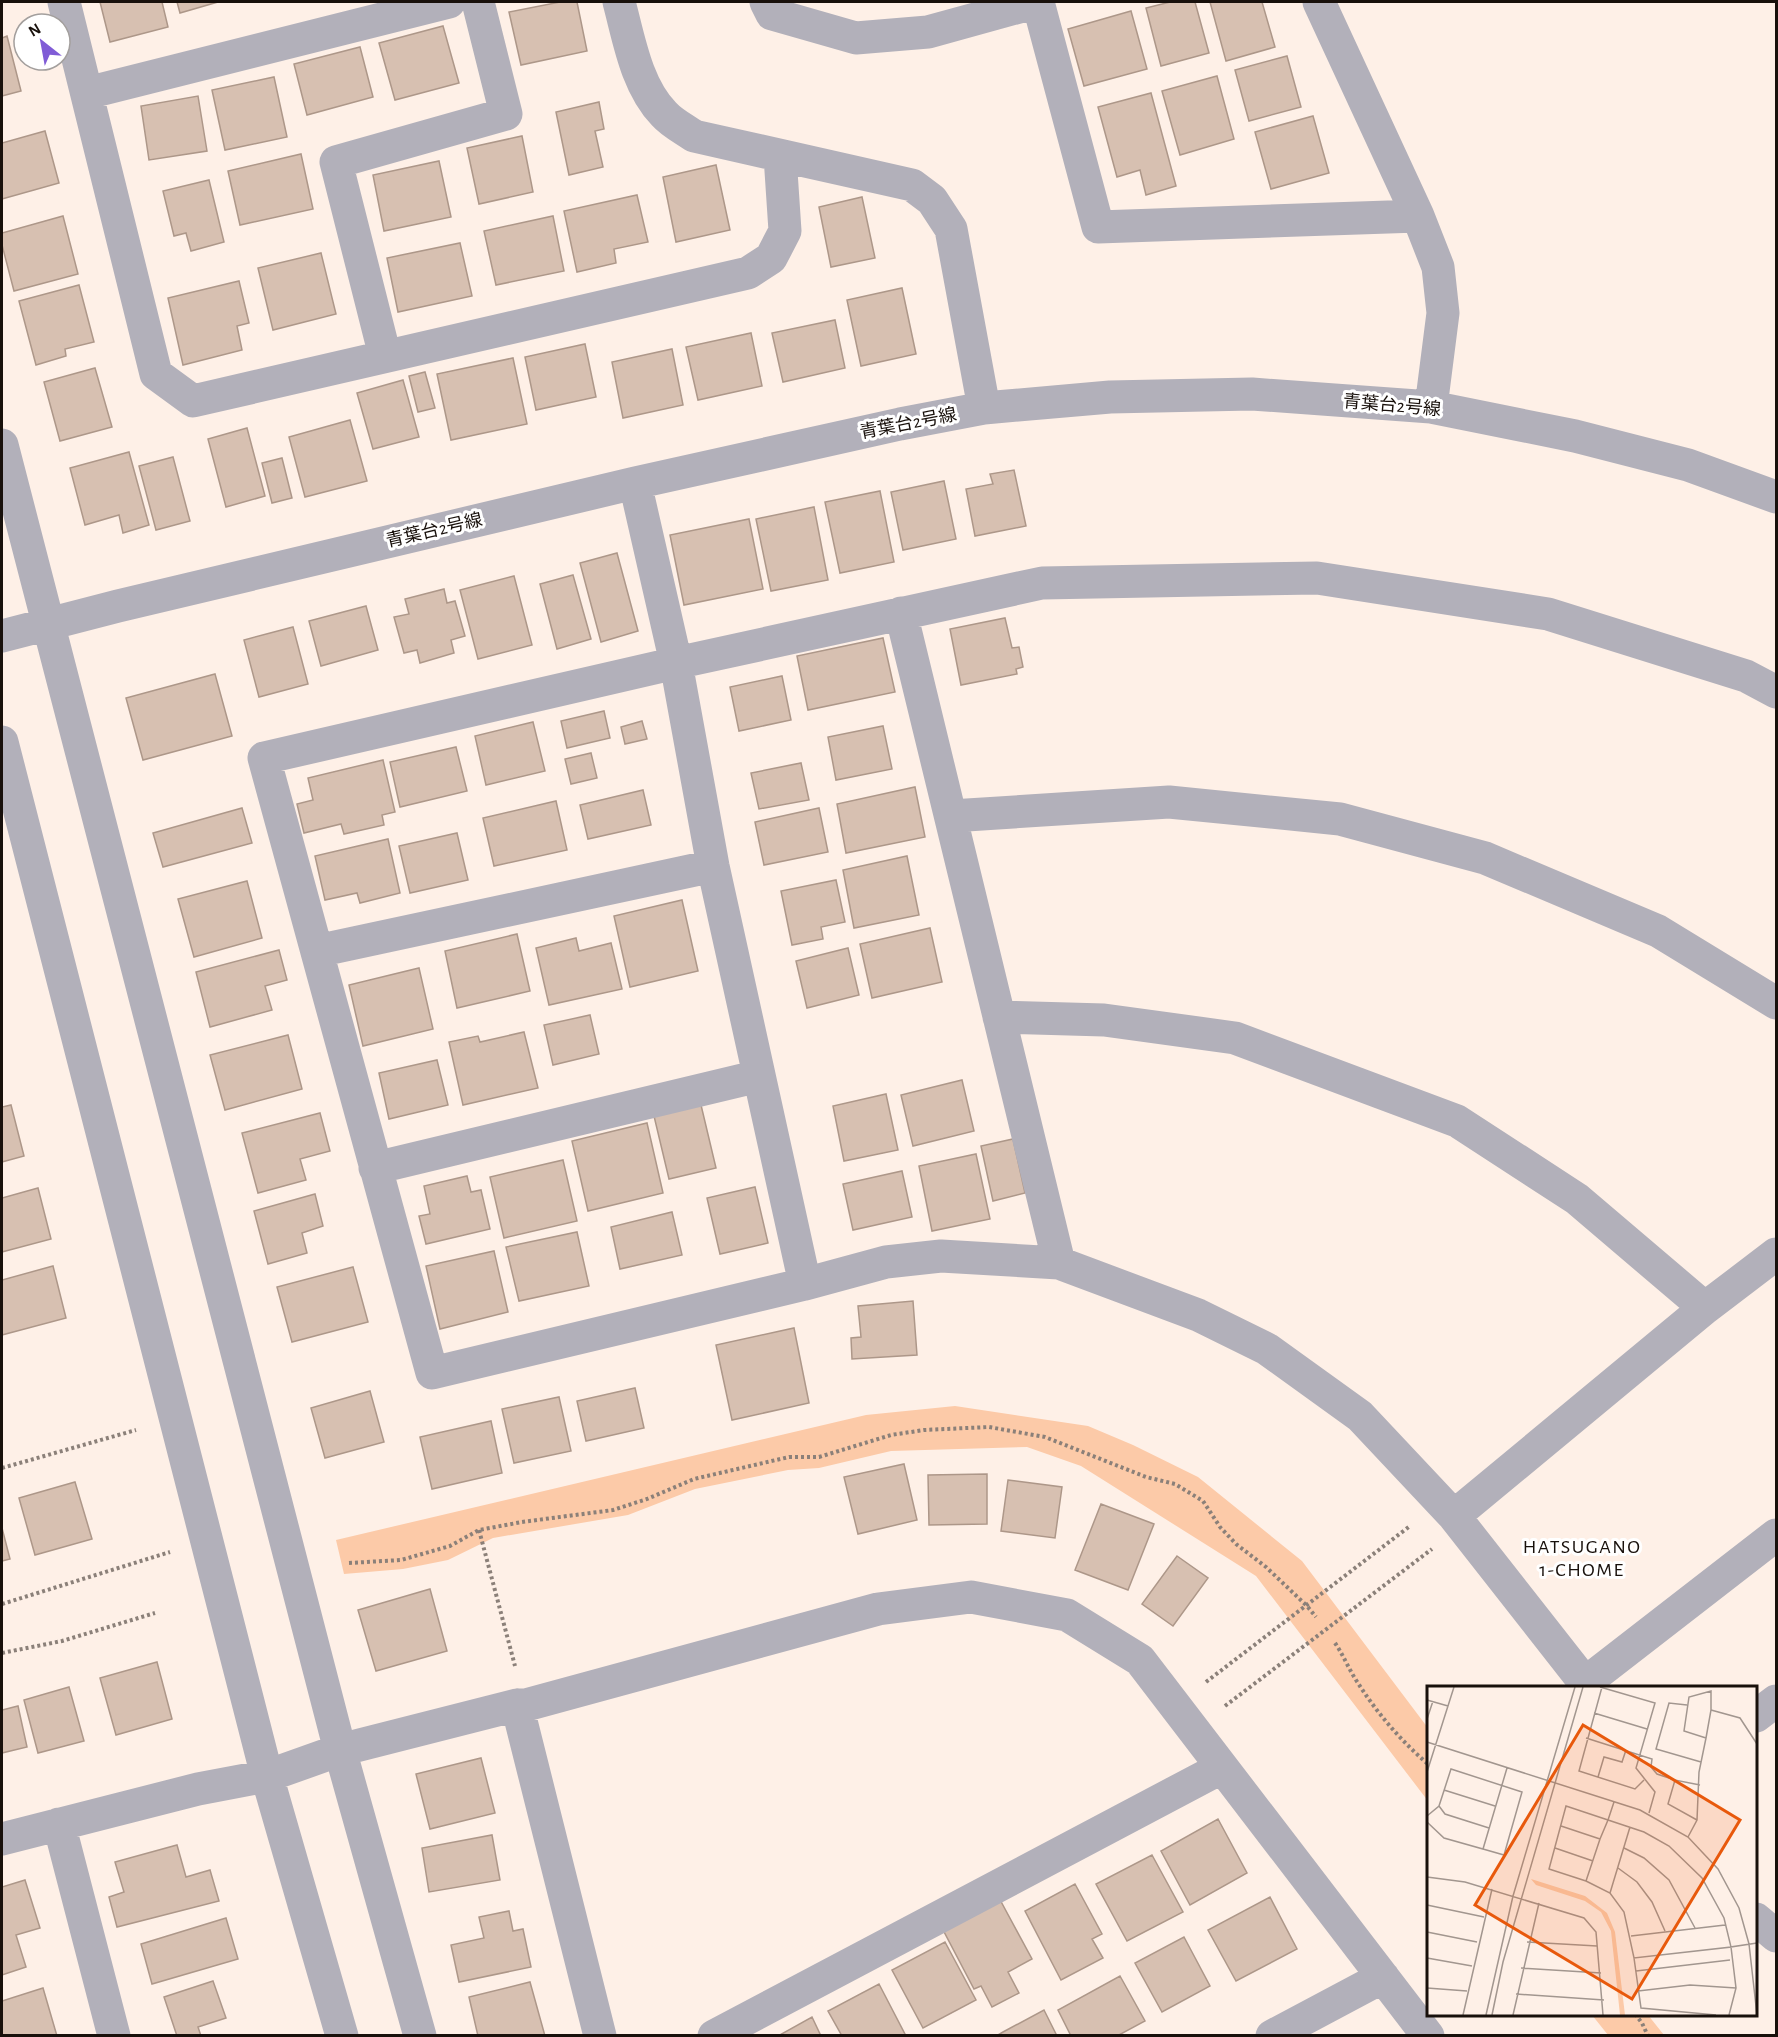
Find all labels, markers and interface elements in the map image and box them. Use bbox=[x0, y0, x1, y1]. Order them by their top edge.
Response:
north arrow bbox=[12, 12, 72, 72]
text: N bbox=[26, 20, 44, 40]
street label: 青葉台2号線 bbox=[1342, 391, 1442, 419]
street label: 青葉台2号線 bbox=[858, 404, 958, 442]
street label: 青葉台2号線 bbox=[384, 509, 484, 551]
district label: HATSUGANO 1-CHOME bbox=[1523, 1537, 1641, 1580]
inset map bbox=[1427, 1686, 1757, 2016]

